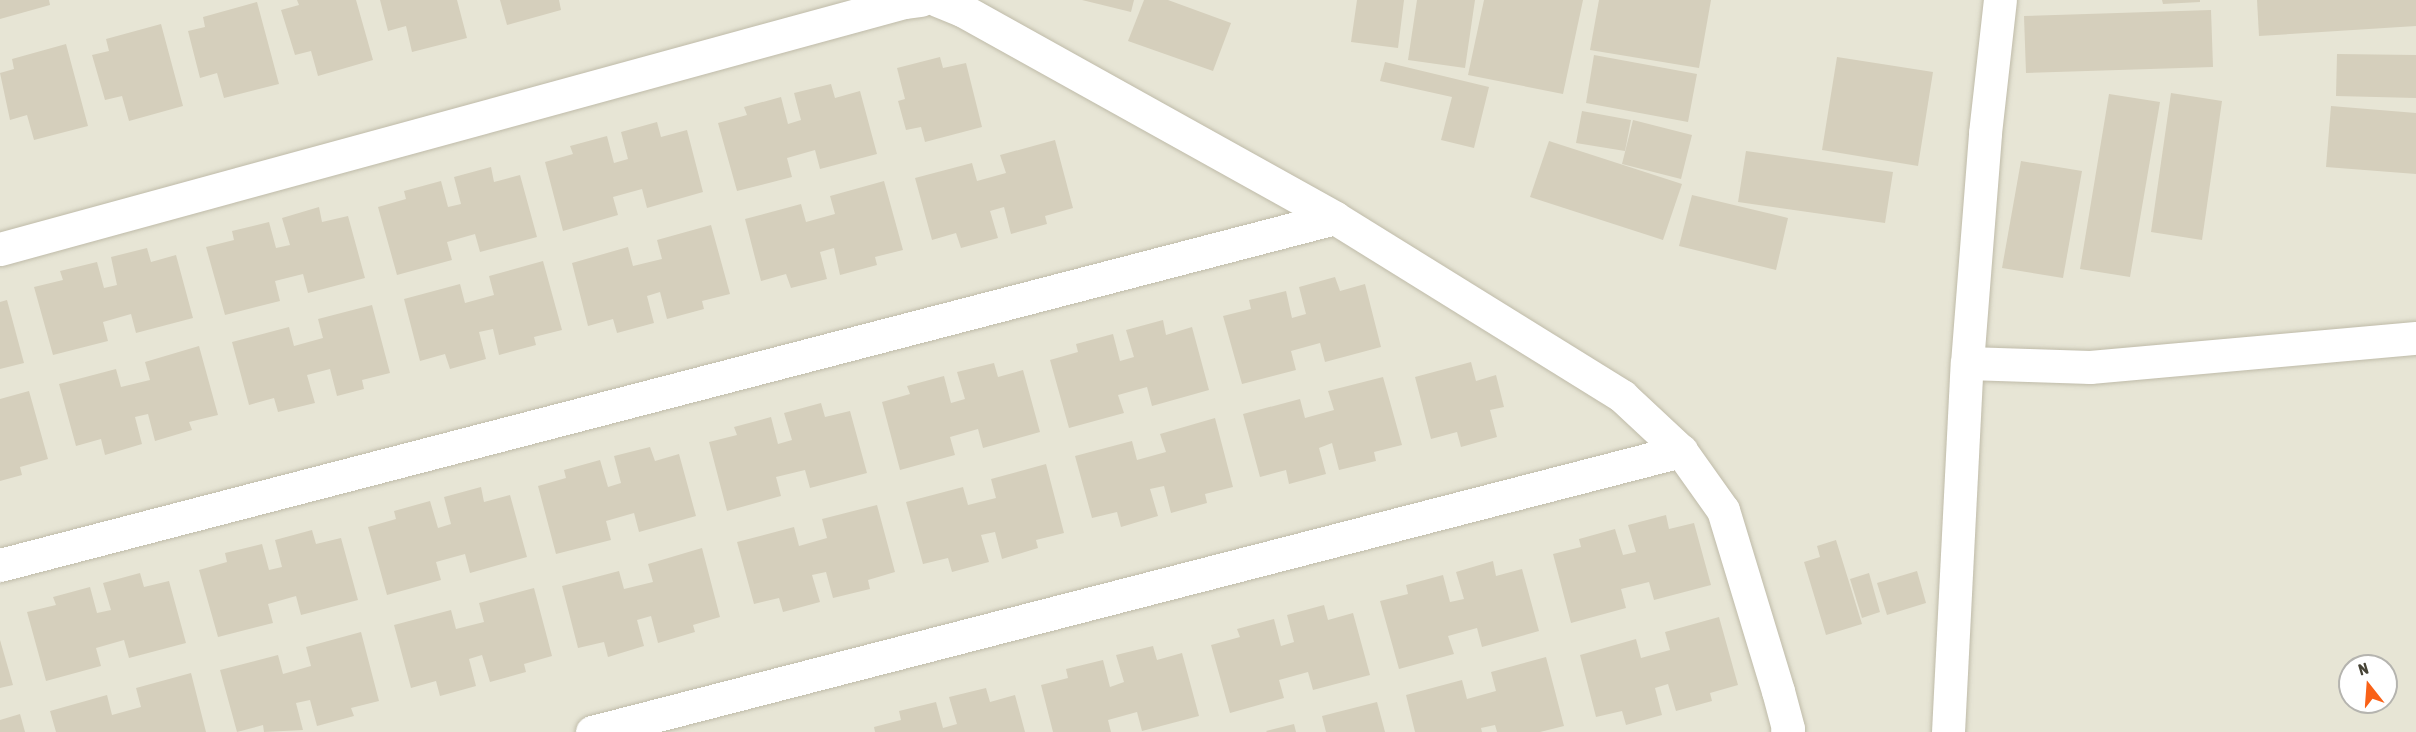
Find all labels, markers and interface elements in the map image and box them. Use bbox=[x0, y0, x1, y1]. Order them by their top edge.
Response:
north arrow bbox=[2338, 654, 2398, 714]
text: N bbox=[2356, 659, 2370, 679]

